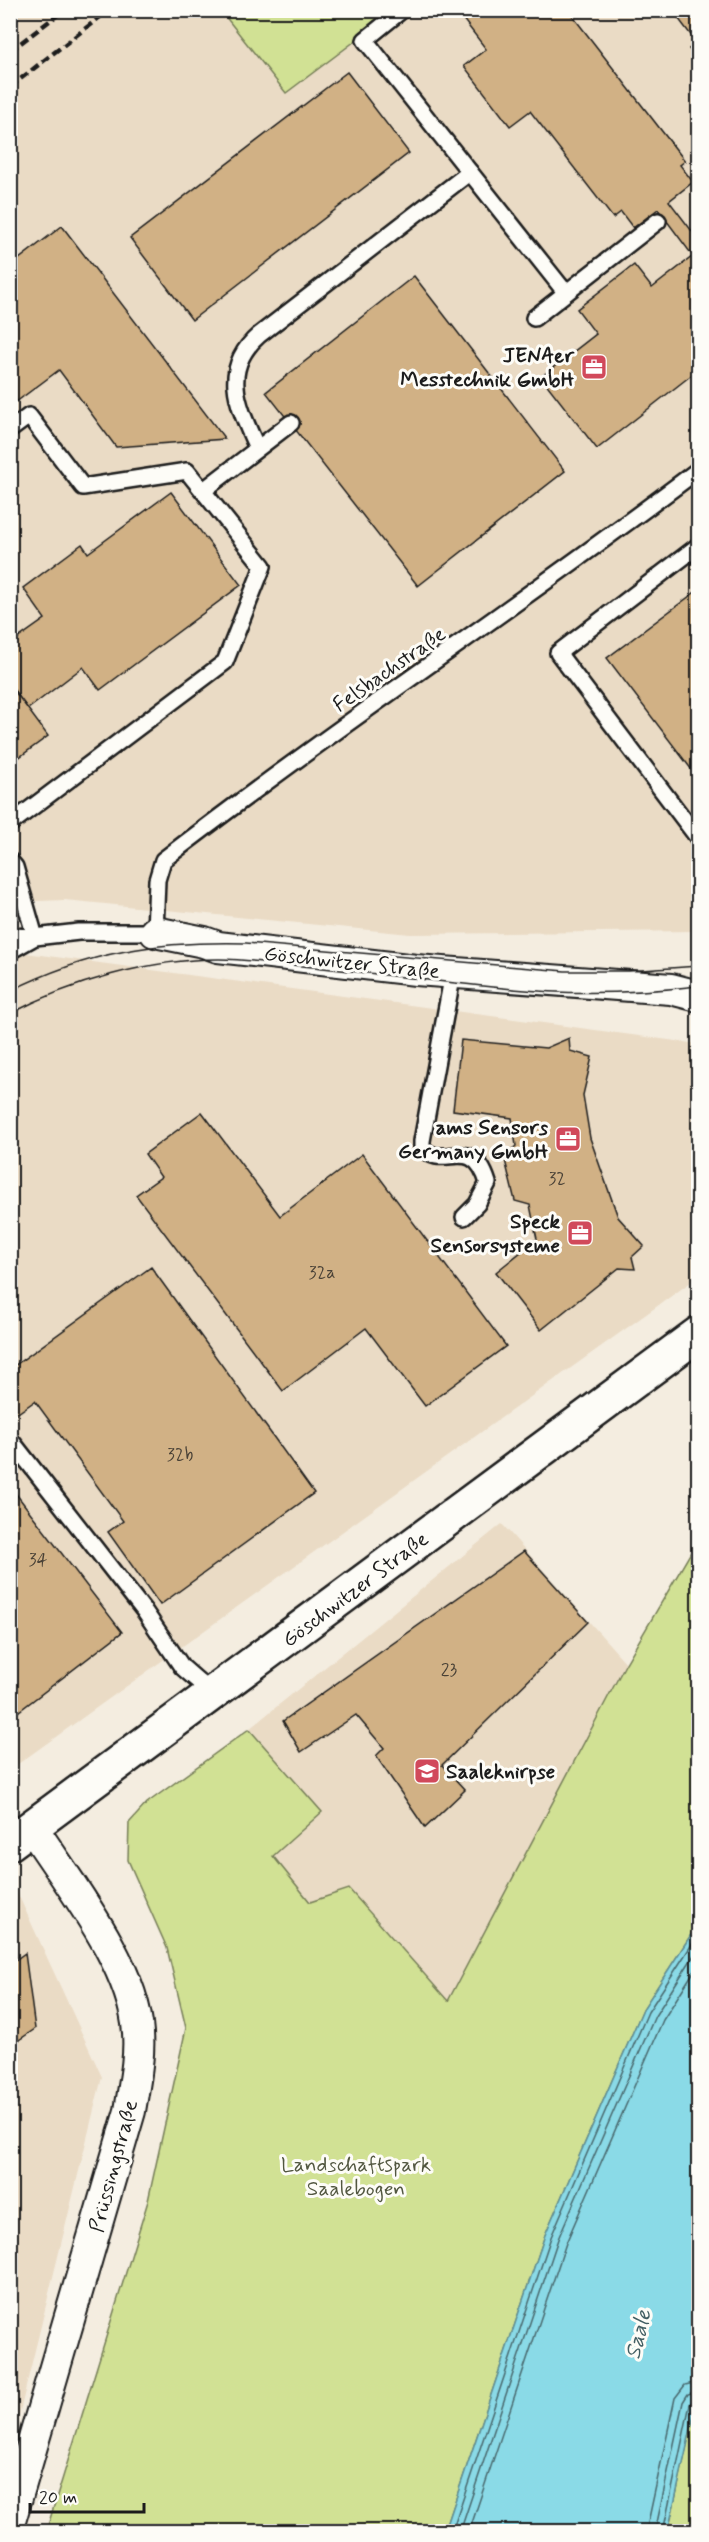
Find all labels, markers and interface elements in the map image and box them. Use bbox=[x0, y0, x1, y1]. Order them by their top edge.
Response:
place label: JENAer Messtechnik GmbH bbox=[400, 342, 575, 394]
office icon: JENAer Messtechnik GmbH bbox=[579, 352, 609, 382]
street label: Felsbachstraße bbox=[328, 621, 452, 719]
street label: Göschwitzer Straße bbox=[263, 940, 441, 986]
place label: ams Sensors Germany GmbH bbox=[398, 1114, 549, 1166]
office icon: ams Sensors Germany GmbH bbox=[553, 1124, 583, 1154]
house number: 32 bbox=[548, 1167, 566, 1191]
place label: Speck Sensorsysteme bbox=[430, 1208, 560, 1260]
office icon: Speck Sensorsysteme bbox=[565, 1218, 595, 1248]
house number: 32a bbox=[309, 1261, 335, 1285]
house number: 32b bbox=[167, 1443, 193, 1467]
street label: Göschwitzer Straße bbox=[277, 1525, 435, 1654]
house number: 34 bbox=[28, 1548, 48, 1572]
house number: 23 bbox=[441, 1658, 458, 1682]
school or university icon: Saaleknirpse bbox=[412, 1756, 442, 1786]
place label: Saaleknirpse bbox=[446, 1758, 555, 1786]
street label: Prüssingstraße bbox=[83, 2097, 145, 2236]
park label: Landschaftspark Saalebogen bbox=[281, 2151, 431, 2203]
water label: Saale bbox=[619, 2306, 659, 2362]
scale bar bbox=[30, 2476, 144, 2514]
text: 20 m bbox=[39, 2486, 77, 2510]

